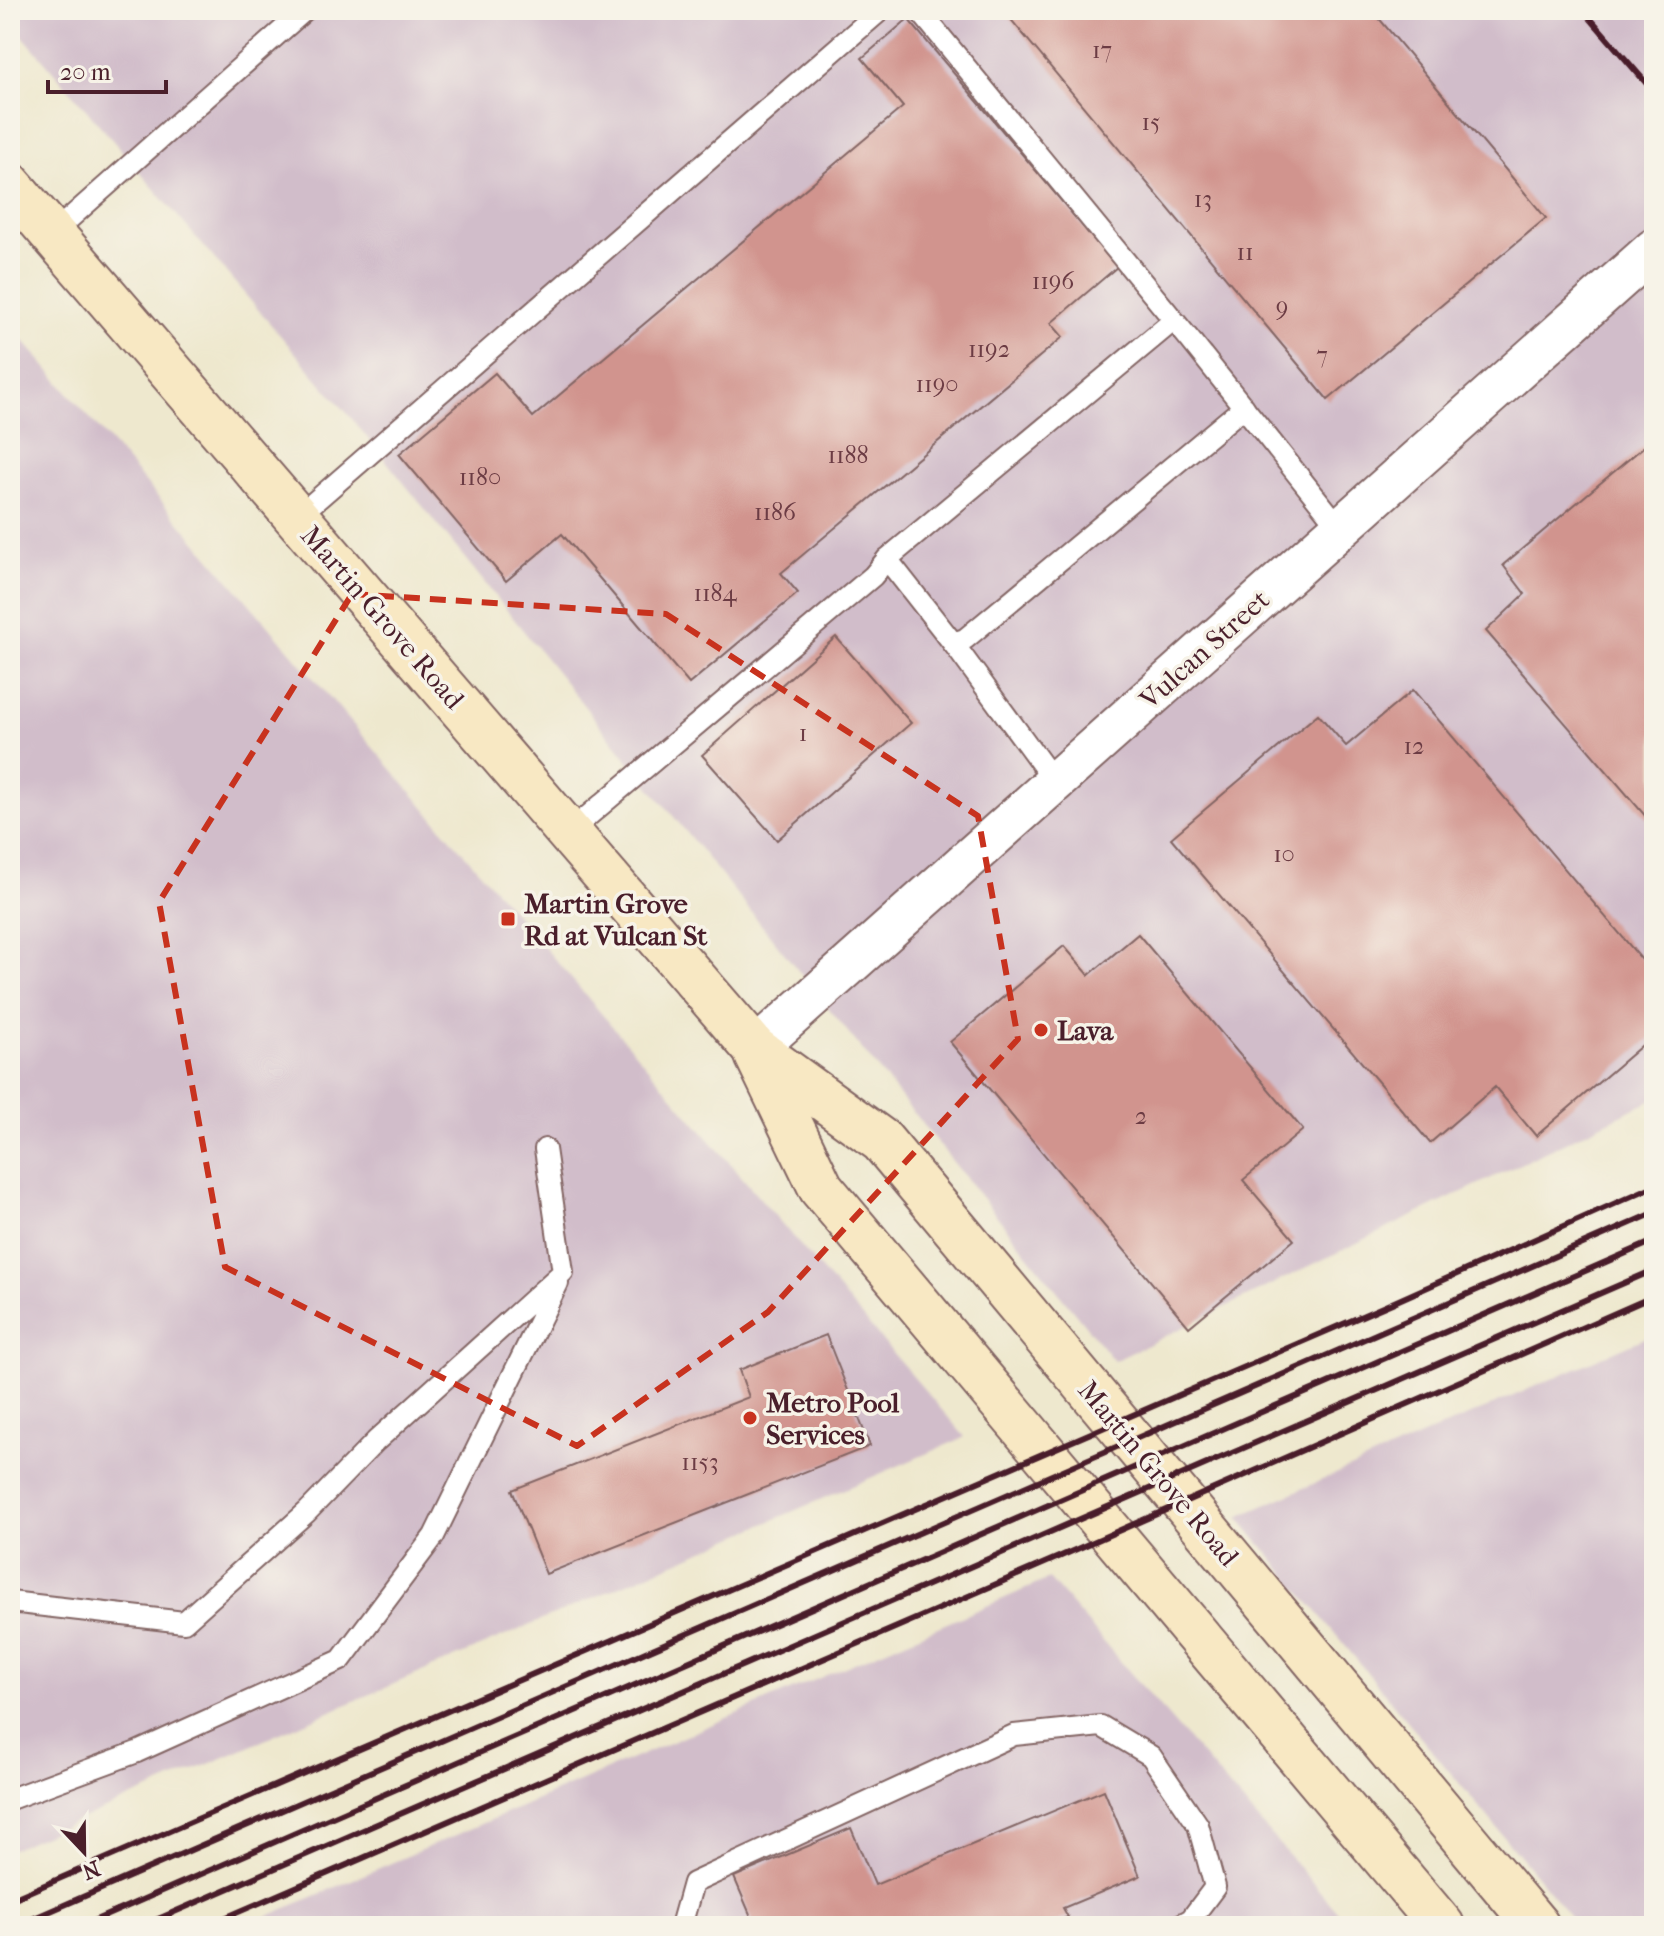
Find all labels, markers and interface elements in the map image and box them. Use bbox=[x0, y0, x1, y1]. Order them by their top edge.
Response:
house number: 17 bbox=[1092, 36, 1112, 64]
scale bar bbox=[48, 44, 166, 94]
text: 20 m bbox=[60, 58, 111, 86]
house number: 15 bbox=[1142, 108, 1160, 136]
house number: 13 bbox=[1194, 185, 1212, 213]
house number: 11 bbox=[1236, 238, 1254, 266]
house number: 1196 bbox=[1032, 267, 1075, 295]
house number: 9 bbox=[1276, 293, 1288, 321]
house number: 1192 bbox=[968, 335, 1010, 363]
house number: 7 bbox=[1316, 341, 1328, 369]
house number: 1190 bbox=[916, 370, 958, 398]
house number: 1188 bbox=[827, 441, 869, 469]
house number: 1180 bbox=[459, 463, 501, 491]
house number: 1186 bbox=[754, 498, 797, 526]
street label: Martin Grove Road bbox=[294, 519, 472, 716]
house number: 1184 bbox=[693, 579, 737, 607]
street label: Vulcan Street bbox=[1132, 583, 1276, 717]
house number: 1 bbox=[799, 719, 807, 747]
house number: 12 bbox=[1404, 732, 1424, 760]
house number: 10 bbox=[1273, 840, 1295, 868]
place label: Martin Grove Rd at Vulcan St bbox=[524, 887, 708, 952]
marker: Martin Grove Rd at Vulcan St bbox=[499, 910, 517, 928]
place label: Lava bbox=[1057, 1014, 1114, 1047]
marker: Lava bbox=[1032, 1021, 1050, 1039]
house number: 2 bbox=[1135, 1102, 1147, 1130]
street label: Martin Grove Road bbox=[1071, 1374, 1246, 1573]
place label: Metro Pool Services bbox=[766, 1386, 900, 1451]
marker: Metro Pool Services bbox=[741, 1409, 759, 1427]
house number: 1153 bbox=[681, 1448, 719, 1476]
north arrow bbox=[44, 1812, 124, 1892]
text: N bbox=[78, 1854, 104, 1885]

